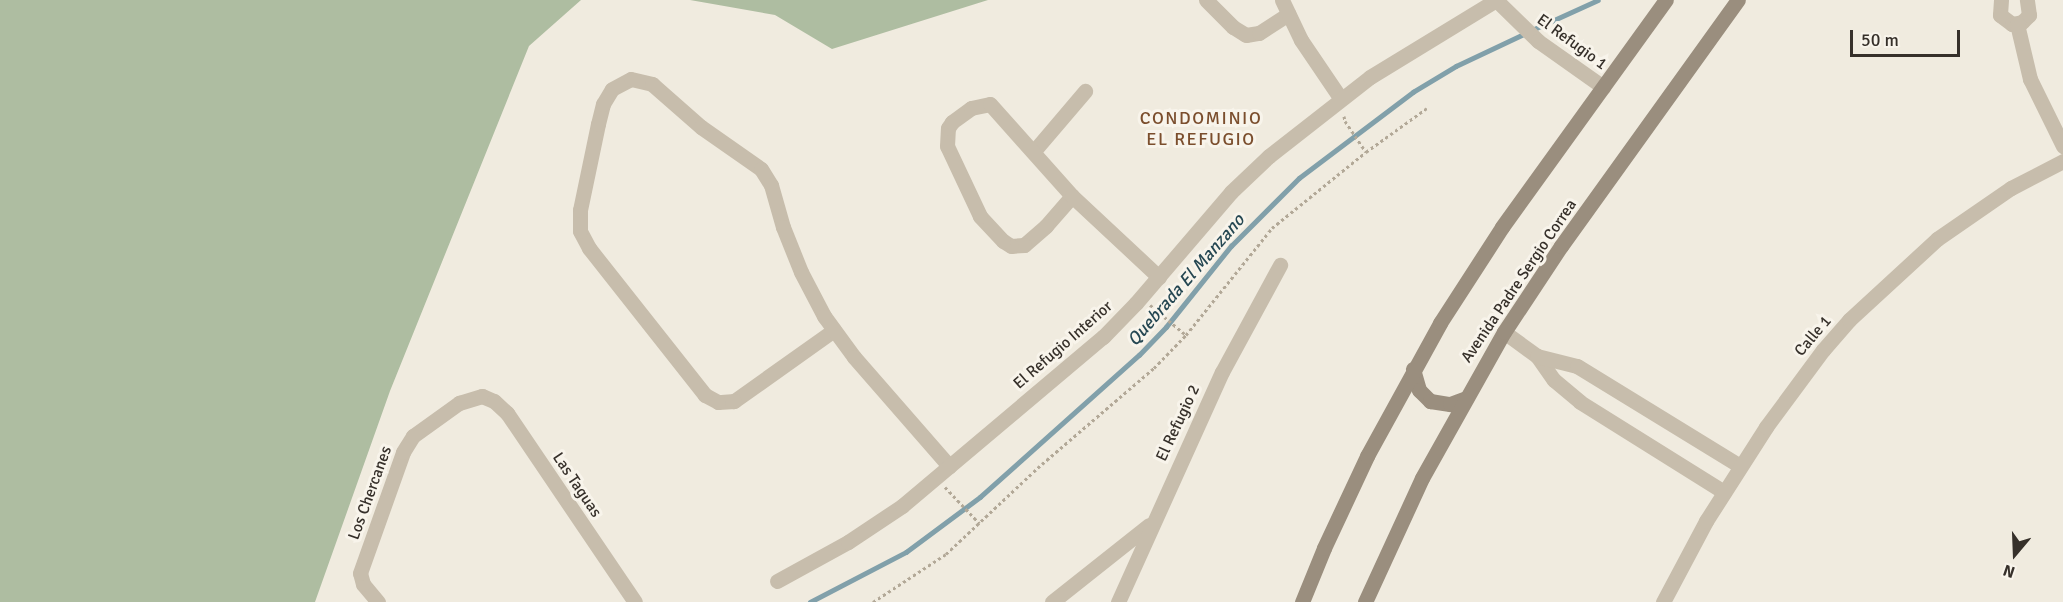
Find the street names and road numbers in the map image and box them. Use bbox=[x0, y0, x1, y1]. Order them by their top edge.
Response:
street label: El Refugio 1 bbox=[1533, 10, 1611, 74]
street label: Avenida Padre Sergio Correa bbox=[1457, 196, 1581, 366]
street label: El Refugio Interior bbox=[1010, 297, 1116, 393]
street label: Calle 1 bbox=[1791, 312, 1835, 360]
street label: El Refugio 2 bbox=[1152, 382, 1204, 464]
street label: Los Chercanes bbox=[344, 444, 396, 542]
street label: Las Taguas bbox=[548, 449, 606, 521]

